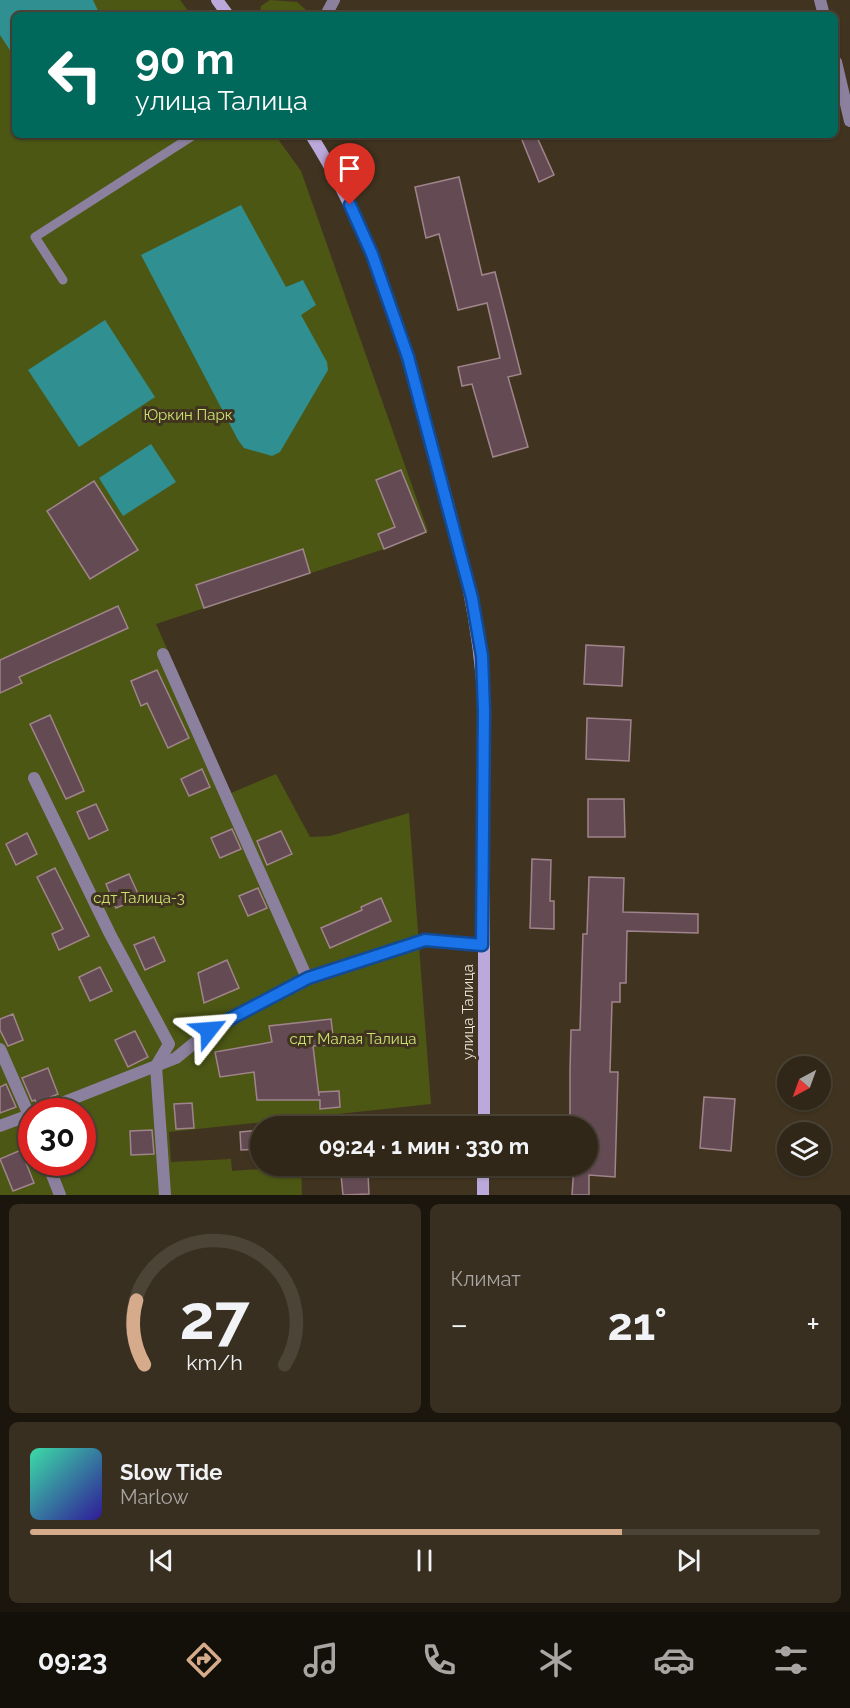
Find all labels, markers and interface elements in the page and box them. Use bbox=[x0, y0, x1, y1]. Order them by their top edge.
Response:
text: 90 m bbox=[135, 35, 235, 84]
icon: left bbox=[36, 36, 114, 114]
text: улица Талица bbox=[135, 85, 308, 116]
pin bbox=[324, 143, 375, 205]
icon: arrive bbox=[333, 152, 366, 185]
park label: Юркин Парк bbox=[143, 406, 233, 424]
park label: сдт Талица-3 bbox=[93, 889, 185, 907]
street label: улица Талица bbox=[459, 964, 477, 1060]
position arrow bbox=[177, 998, 241, 1062]
park label: сдт Малая Талица bbox=[289, 1030, 417, 1048]
north arrow bbox=[777, 1056, 831, 1110]
map controls bbox=[777, 1056, 831, 1176]
speed limit sign: 30 bbox=[18, 1098, 96, 1176]
button: layers bbox=[777, 1122, 831, 1176]
text: 09:24 · 1 мин · 330 m bbox=[319, 1133, 529, 1159]
text: Климат bbox=[451, 1267, 521, 1291]
text: 27 bbox=[180, 1280, 251, 1354]
text: 21° bbox=[608, 1298, 667, 1351]
text: − bbox=[451, 1305, 468, 1344]
text: + bbox=[806, 1305, 820, 1344]
text: km/h bbox=[186, 1351, 243, 1376]
text: Slow Tide bbox=[120, 1459, 222, 1485]
text: Marlow bbox=[120, 1485, 189, 1509]
icon: previous bbox=[145, 1544, 178, 1577]
icon: pause bbox=[408, 1544, 441, 1577]
icon: next bbox=[672, 1544, 705, 1577]
icon: directions bbox=[183, 1639, 225, 1681]
icon: music bbox=[300, 1639, 342, 1681]
icon: phone bbox=[418, 1639, 460, 1681]
icon: climate bbox=[535, 1639, 577, 1681]
icon: car bbox=[653, 1639, 695, 1681]
icon: filters bbox=[770, 1639, 812, 1681]
text: 09:23 bbox=[38, 1645, 107, 1676]

